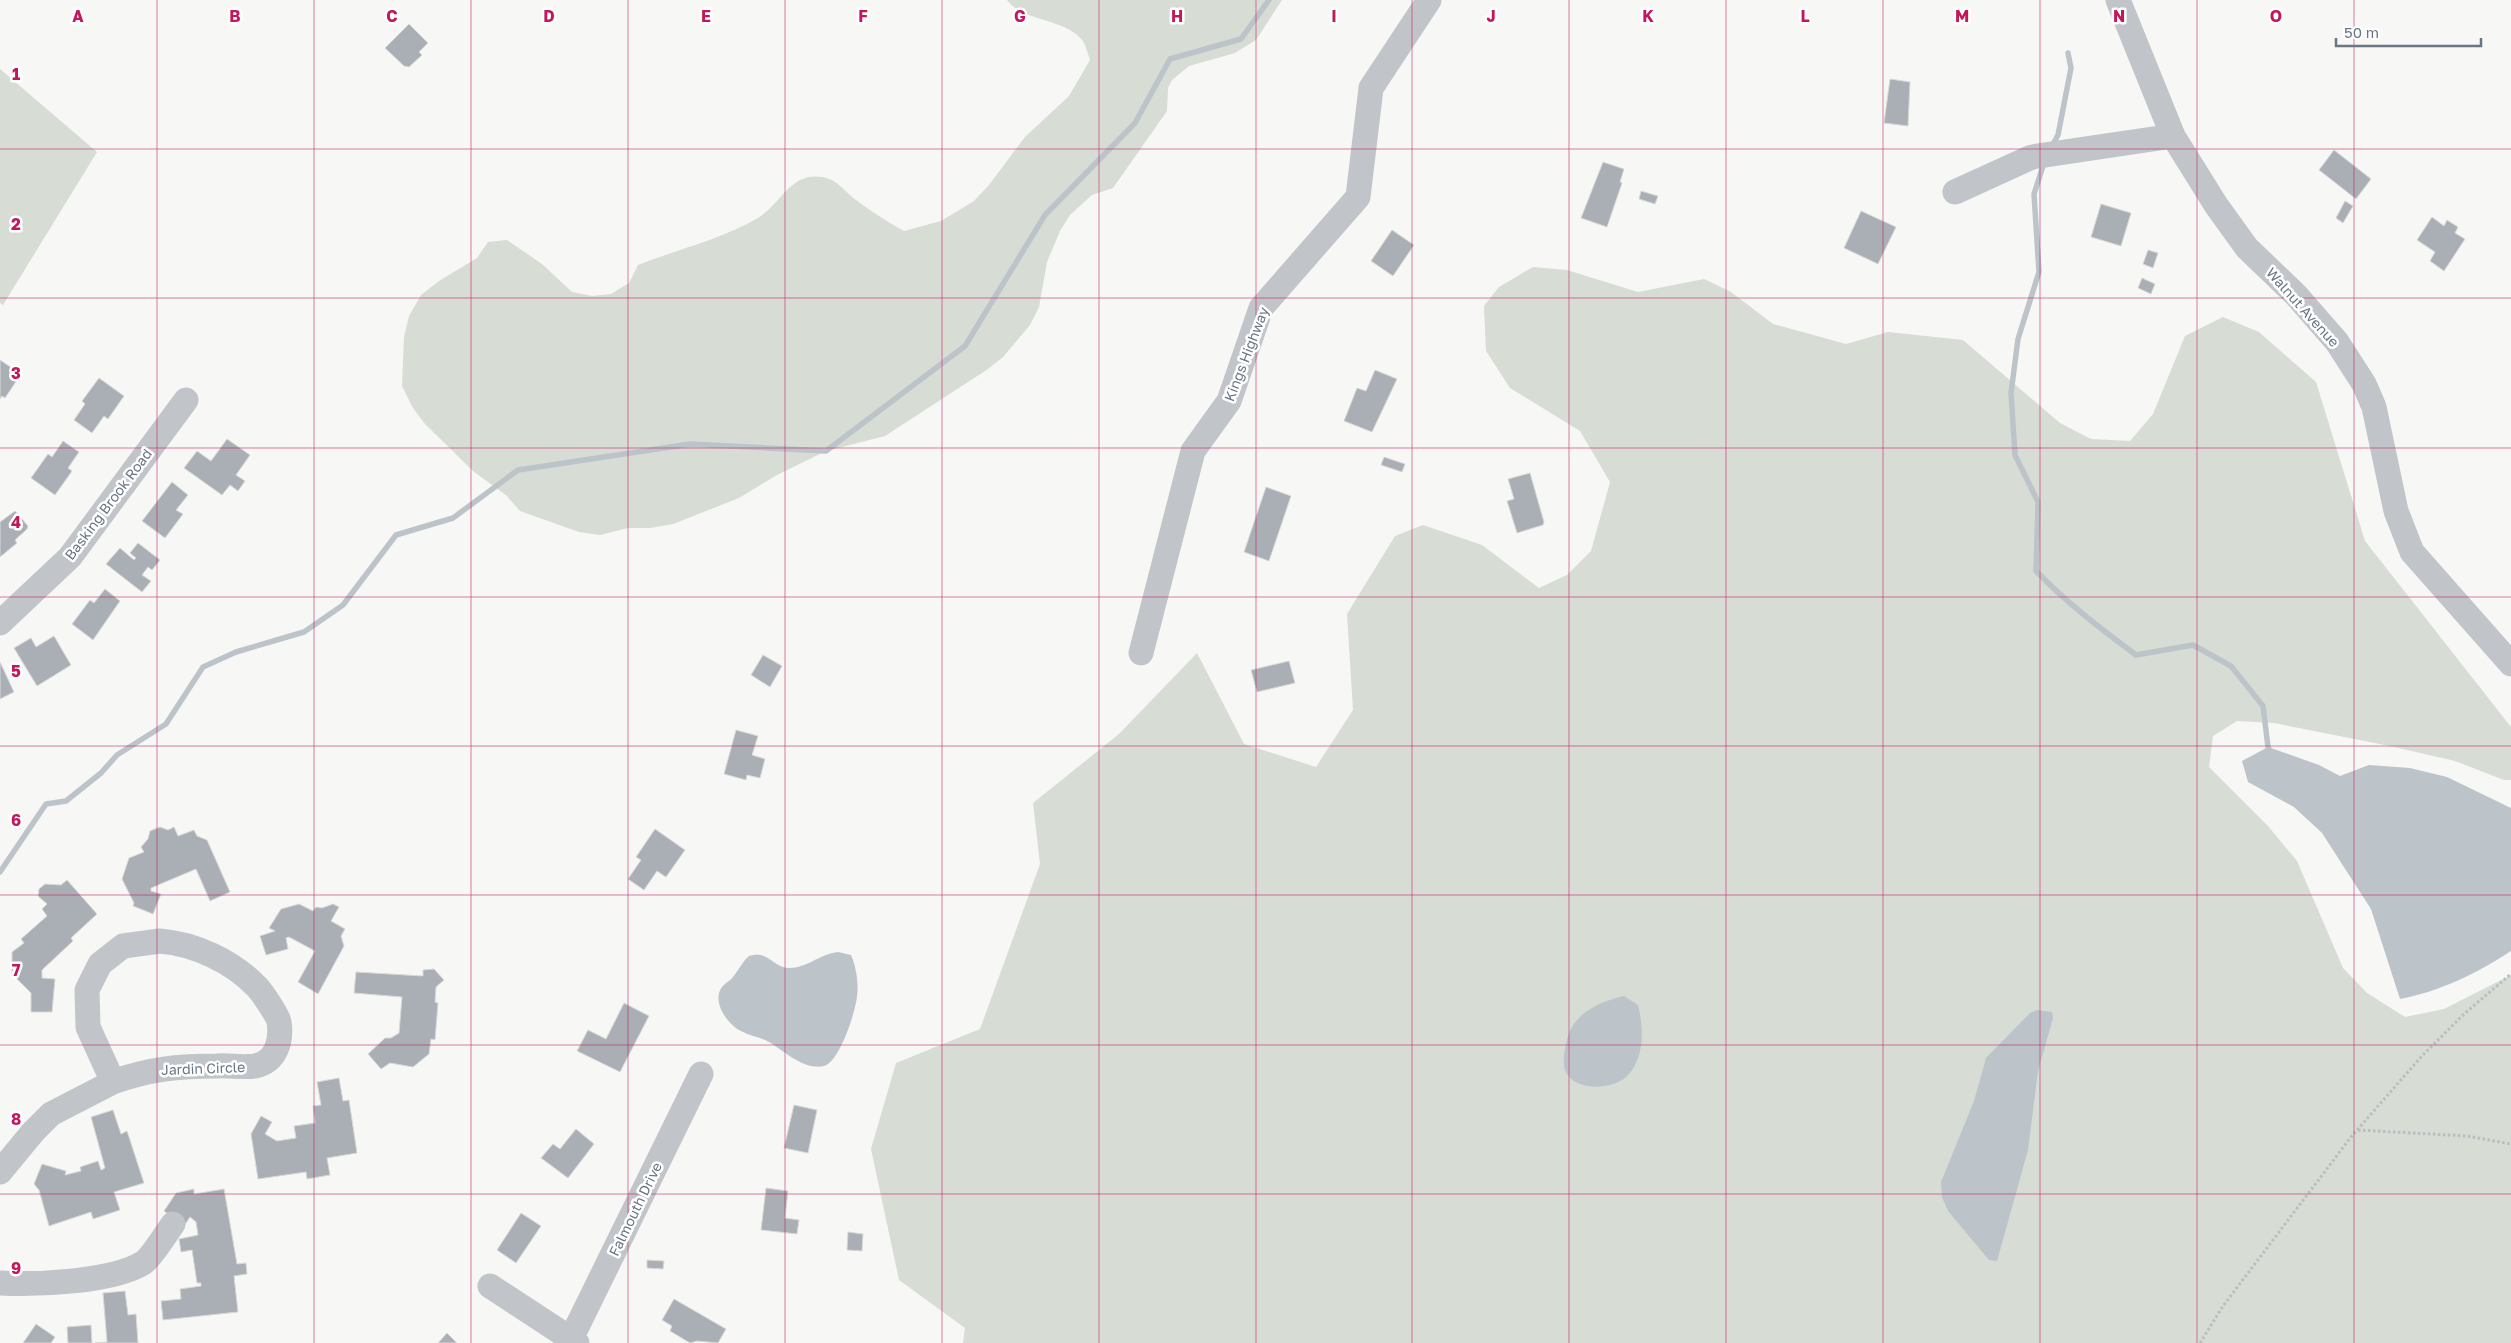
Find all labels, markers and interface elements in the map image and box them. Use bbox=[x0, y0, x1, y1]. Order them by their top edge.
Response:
text: A bbox=[72, 6, 84, 26]
text: B bbox=[229, 6, 241, 26]
text: C bbox=[386, 6, 398, 26]
text: D bbox=[543, 6, 555, 26]
text: E bbox=[701, 6, 711, 26]
text: F bbox=[858, 6, 868, 26]
text: G bbox=[1014, 6, 1026, 26]
text: H bbox=[1171, 6, 1183, 26]
text: I bbox=[1331, 6, 1337, 26]
text: J bbox=[1486, 6, 1496, 26]
text: K bbox=[1642, 6, 1654, 26]
text: L bbox=[1800, 6, 1810, 26]
text: M bbox=[1955, 6, 1969, 26]
text: N bbox=[2113, 6, 2125, 26]
text: O bbox=[2270, 6, 2282, 26]
scale bar bbox=[2336, 15, 2481, 47]
text: 50 m bbox=[2344, 23, 2379, 41]
text: 1 bbox=[12, 64, 20, 84]
text: 2 bbox=[11, 214, 21, 234]
street label: Walnut Avenue bbox=[2263, 264, 2343, 350]
street label: Kings Highway bbox=[1220, 304, 1272, 404]
text: 3 bbox=[11, 363, 21, 383]
street label: Basking Brook Road bbox=[61, 445, 155, 563]
text: 4 bbox=[11, 512, 21, 532]
text: 5 bbox=[11, 661, 21, 681]
text: 6 bbox=[11, 810, 21, 830]
text: 7 bbox=[12, 960, 21, 980]
street label: Jardin Circle bbox=[161, 1058, 245, 1078]
text: 8 bbox=[11, 1109, 21, 1129]
street label: Falmouth Drive bbox=[605, 1159, 665, 1259]
text: 9 bbox=[11, 1258, 21, 1278]

